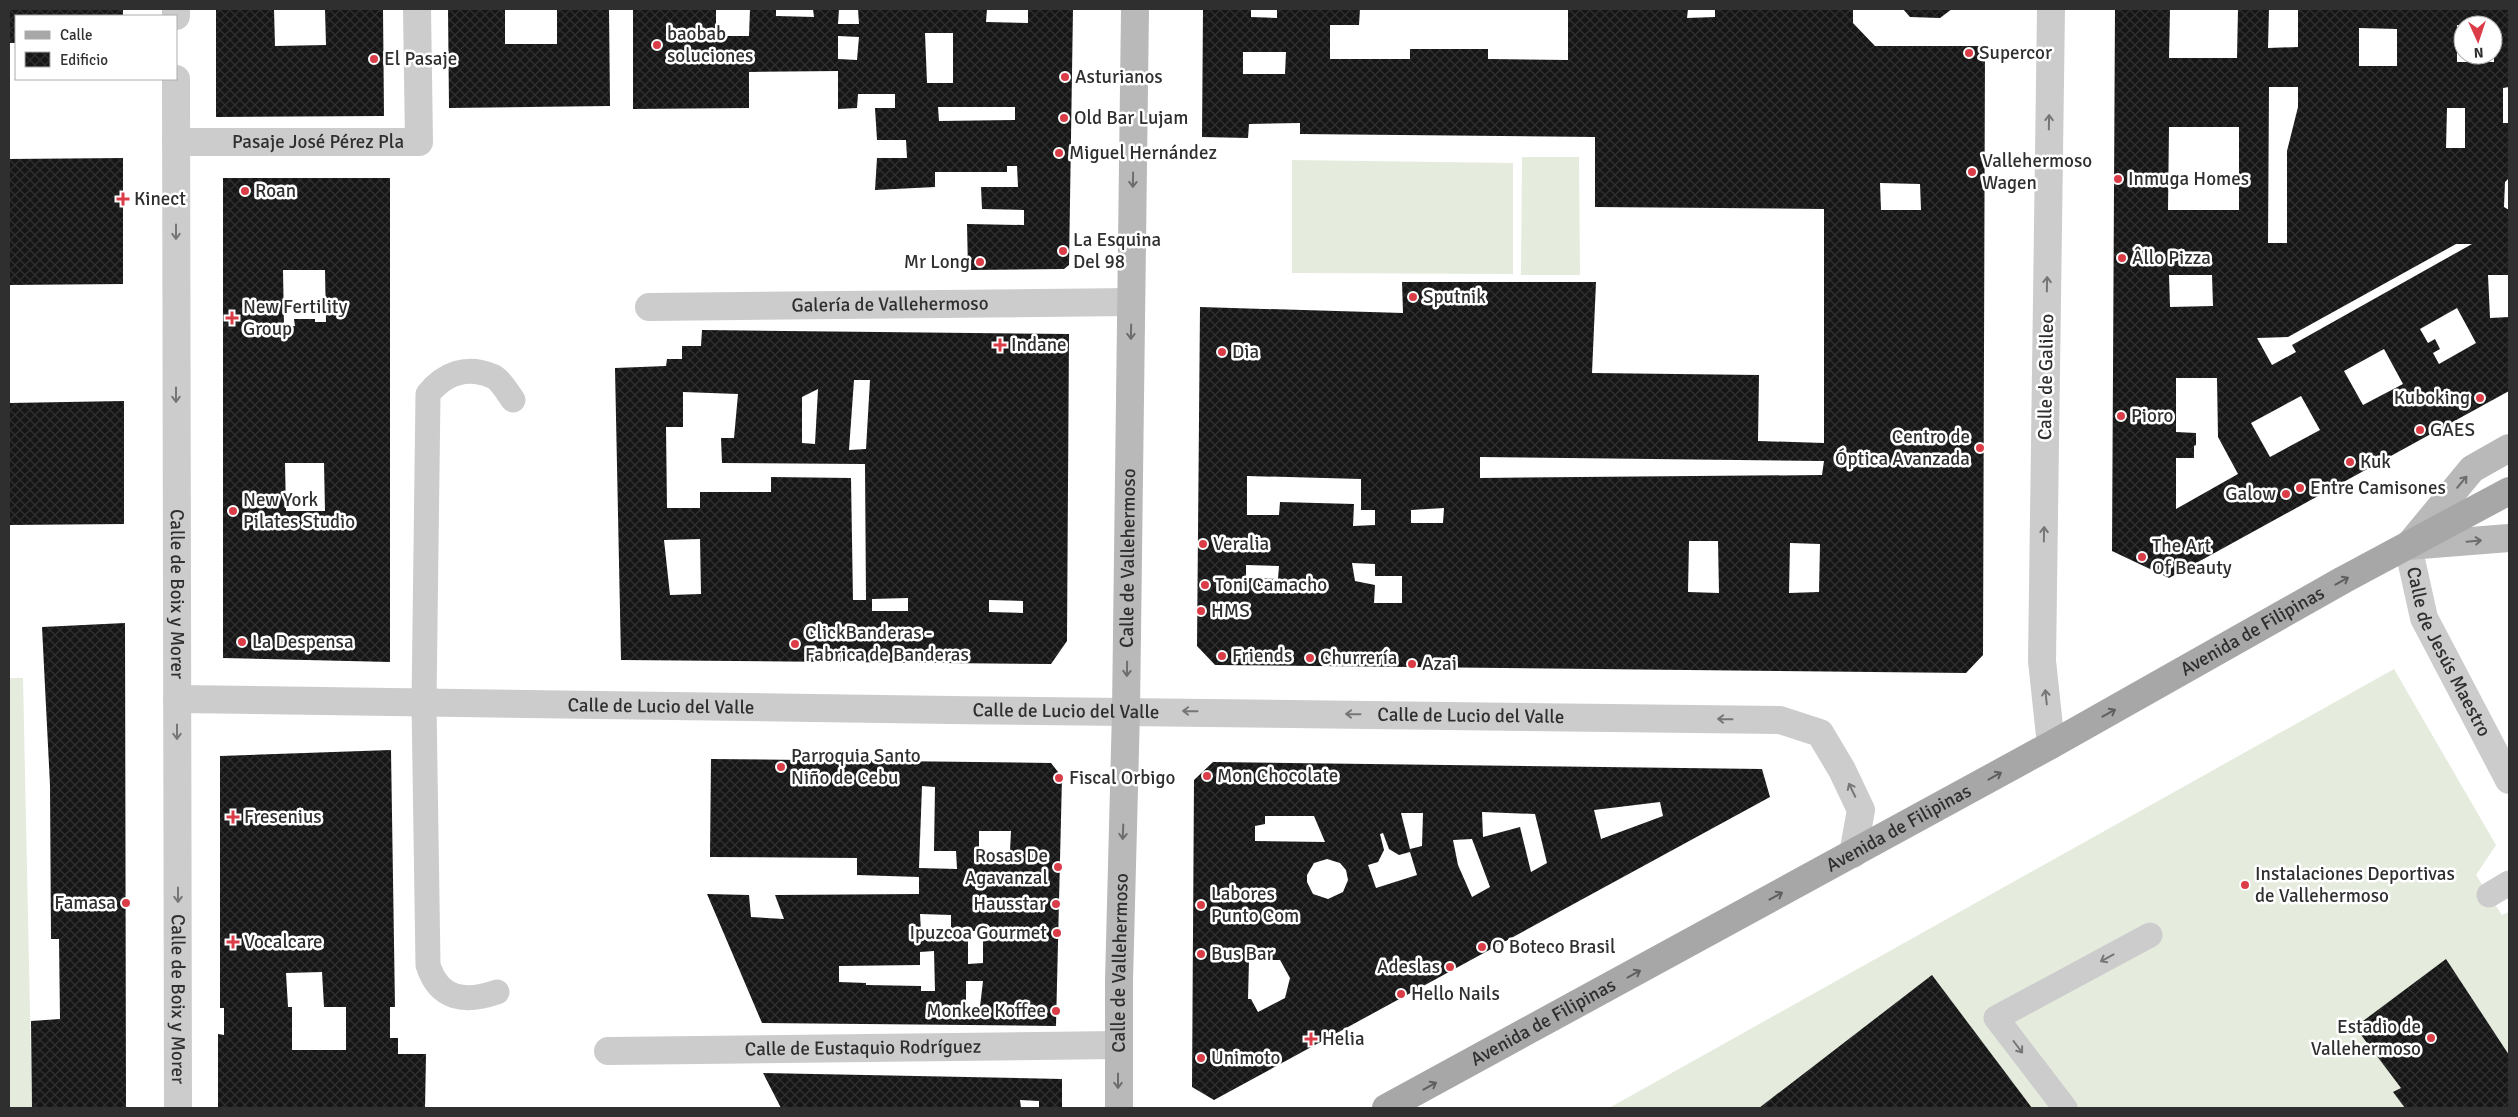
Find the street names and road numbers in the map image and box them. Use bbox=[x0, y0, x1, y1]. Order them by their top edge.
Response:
street label: Pasaje José Pérez Pla bbox=[232, 130, 404, 154]
street label: Galería de Vallehermoso bbox=[791, 291, 989, 318]
street label: Calle de Galileo bbox=[2033, 313, 2059, 440]
street label: Calle de Vallehermoso bbox=[1115, 468, 1141, 648]
street label: Calle de Boix y Morer bbox=[165, 509, 189, 679]
street label: Calle de Jesús Maestro bbox=[2401, 565, 2496, 741]
street label: Avenida de Filipinas bbox=[2176, 581, 2329, 681]
street label: Calle de Lucio del Valle bbox=[567, 693, 755, 720]
street label: Calle de Lucio del Valle bbox=[972, 698, 1160, 724]
street label: Calle de Lucio del Valle bbox=[1377, 703, 1565, 729]
street label: Avenida de Filipinas bbox=[1822, 779, 1975, 877]
street label: Calle de Vallehermoso bbox=[1107, 873, 1134, 1053]
street label: Calle de Boix y Morer bbox=[166, 914, 190, 1084]
street label: Avenida de Filipinas bbox=[1466, 973, 1620, 1072]
street label: Calle de Eustaquio Rodríguez bbox=[745, 1035, 981, 1061]

